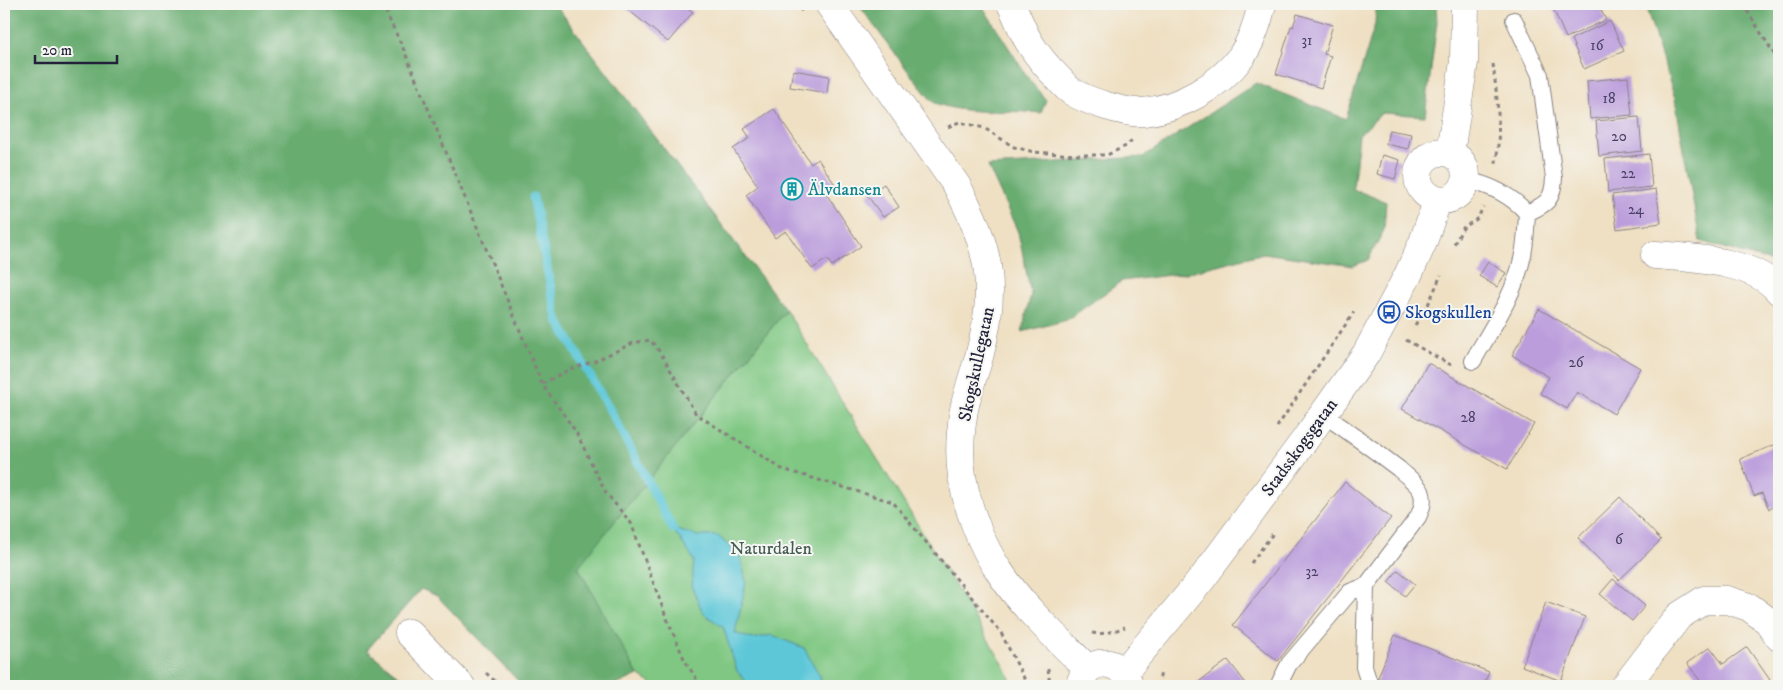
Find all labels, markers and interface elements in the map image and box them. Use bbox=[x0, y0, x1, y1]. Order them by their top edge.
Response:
house number: 31 bbox=[1301, 31, 1313, 50]
scale bar bbox=[35, 32, 118, 64]
house number: 16 bbox=[1590, 36, 1605, 55]
text: 20 m bbox=[42, 41, 72, 60]
house number: 18 bbox=[1602, 89, 1616, 108]
house number: 20 bbox=[1611, 127, 1627, 146]
house number: 22 bbox=[1621, 164, 1636, 183]
building icon: Älvdansen bbox=[780, 177, 804, 201]
place label: Älvdansen bbox=[808, 179, 882, 201]
house number: 24 bbox=[1628, 200, 1644, 219]
bus stop icon: Skogskullen bbox=[1377, 300, 1401, 324]
place label: Skogskullen bbox=[1405, 302, 1492, 324]
street label: Skogskullegatan bbox=[954, 304, 1000, 424]
house number: 26 bbox=[1568, 353, 1585, 372]
street label: Stadsskogsgatan bbox=[1257, 394, 1343, 501]
house number: 28 bbox=[1461, 408, 1475, 427]
house number: 6 bbox=[1615, 530, 1624, 549]
park label: Naturdalen bbox=[730, 538, 813, 560]
house number: 32 bbox=[1306, 562, 1319, 581]

